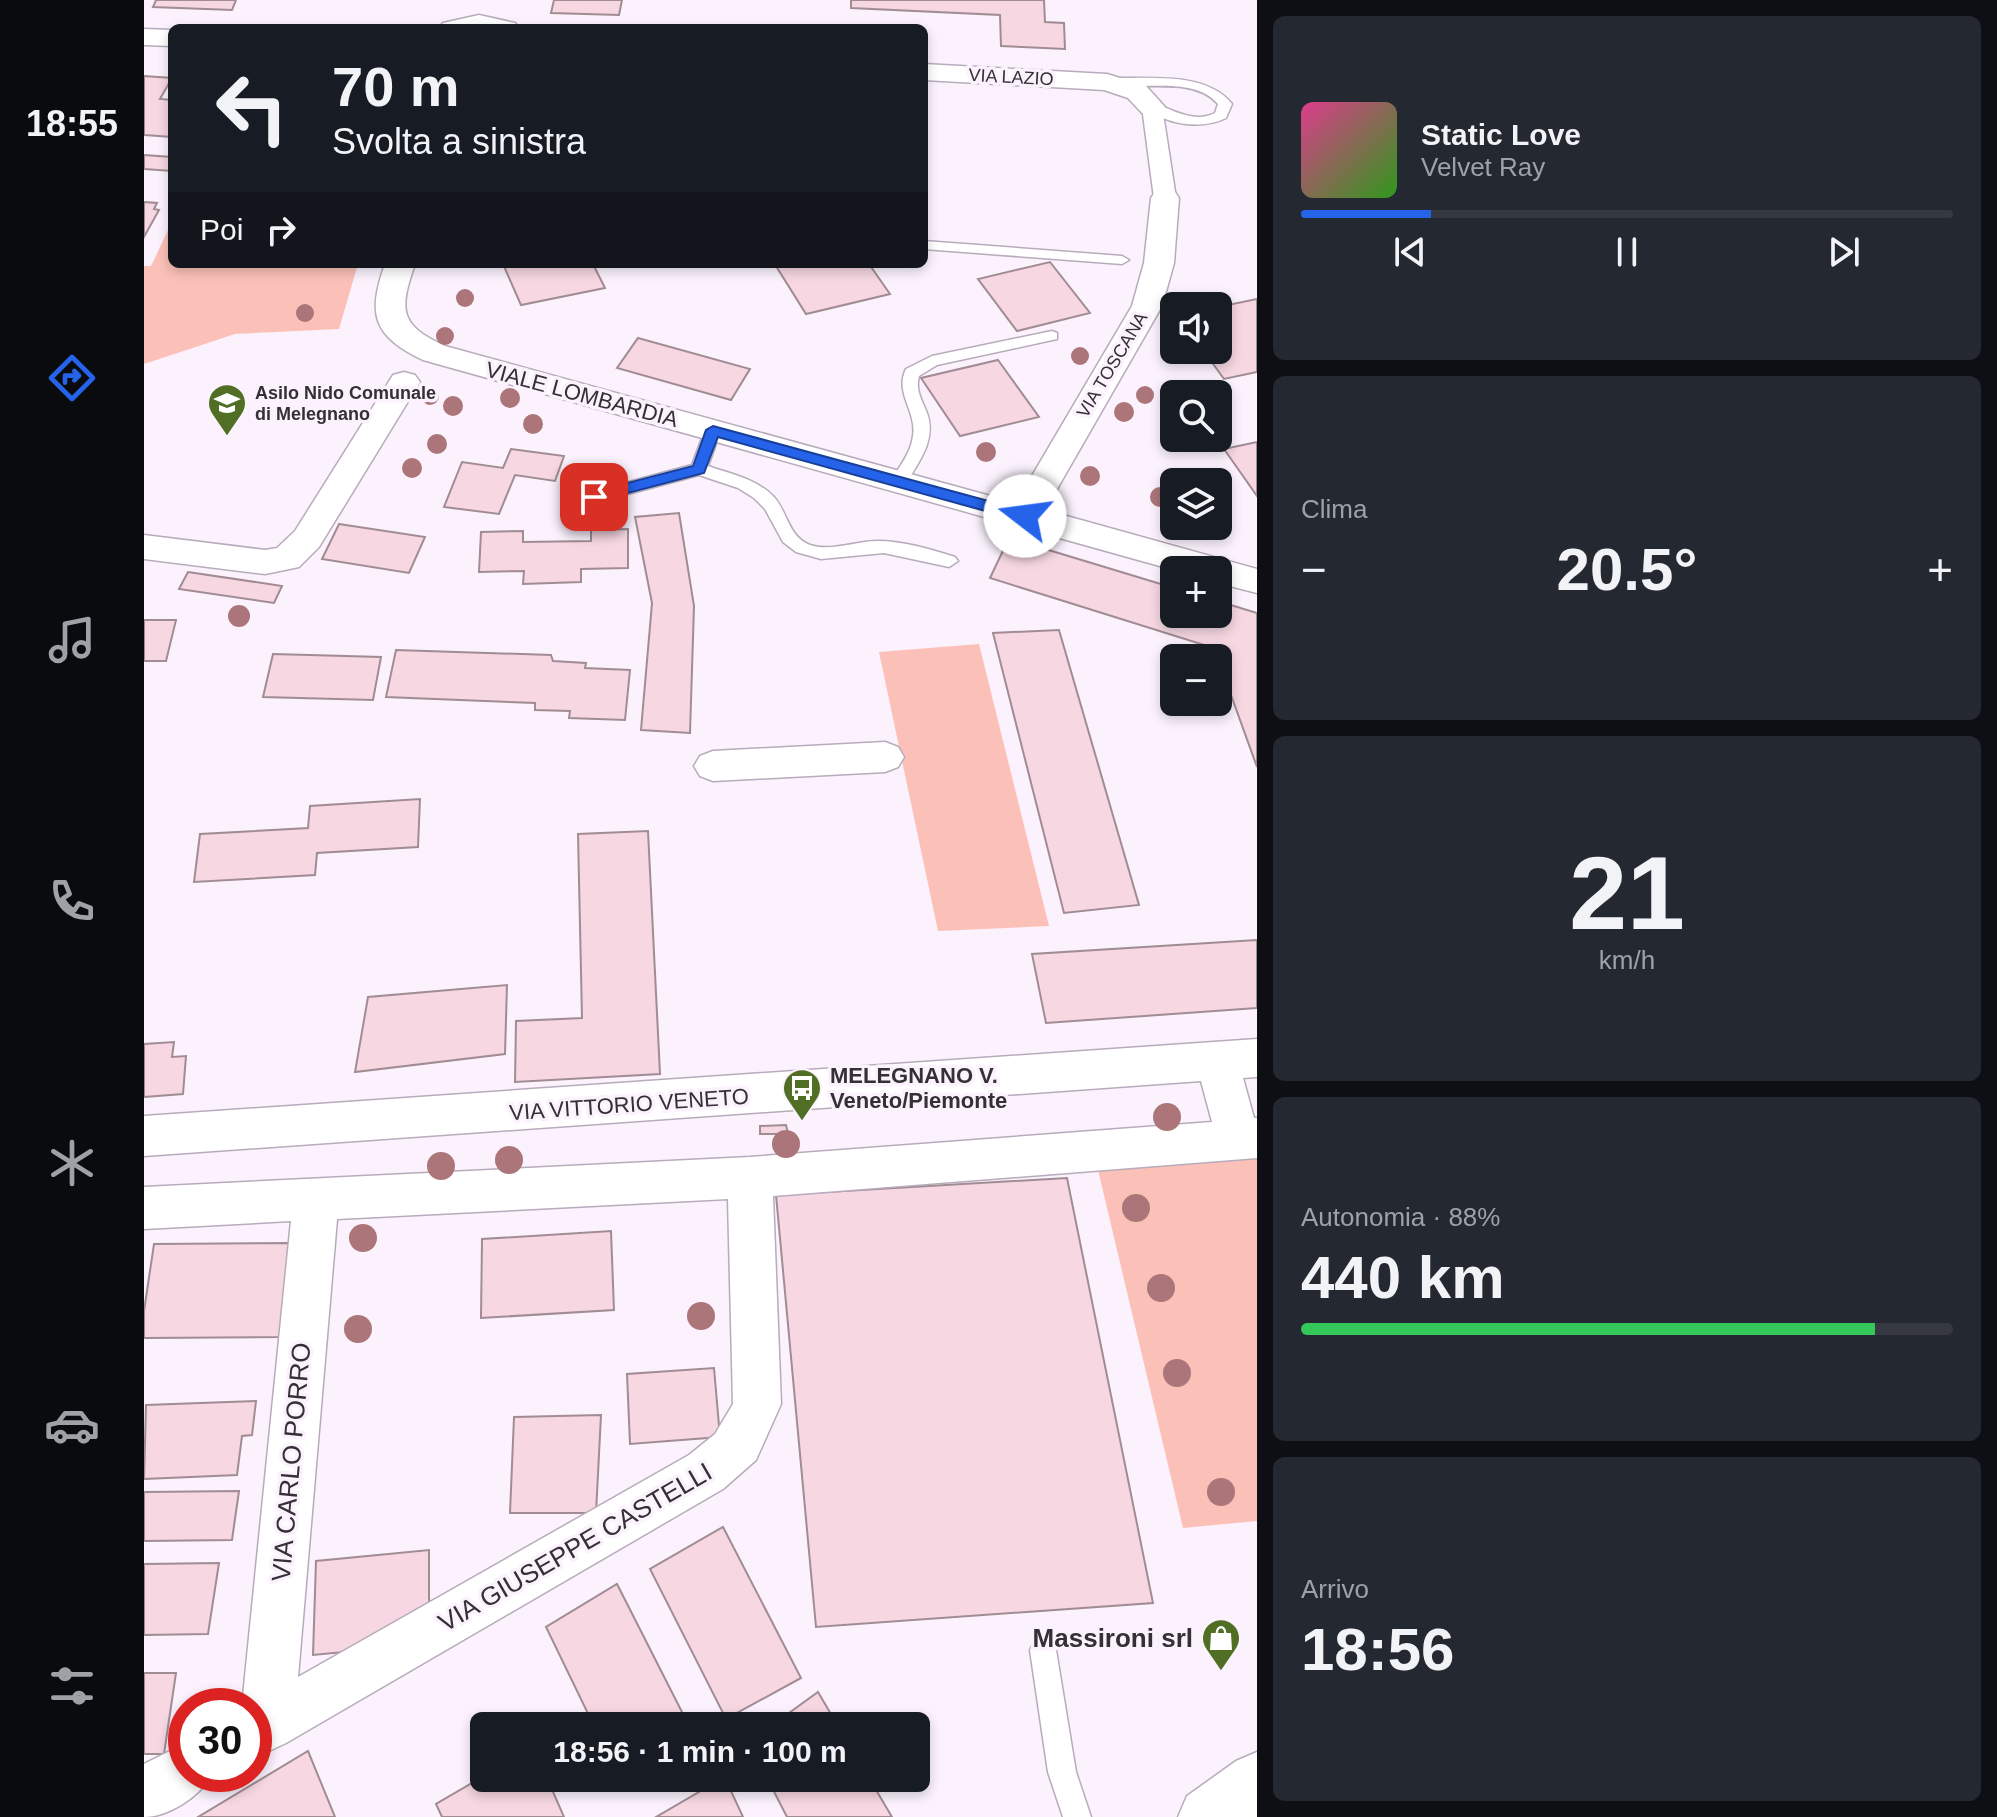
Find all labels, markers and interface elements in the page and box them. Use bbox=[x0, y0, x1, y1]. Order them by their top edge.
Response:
text: 70 m bbox=[332, 55, 460, 118]
icon: left bbox=[200, 56, 304, 160]
street label: VIA LAZIO bbox=[968, 65, 1054, 89]
text: 18:55 bbox=[26, 103, 118, 144]
text: Static Love bbox=[1421, 118, 1581, 151]
text: Svolta a sinistra bbox=[332, 121, 586, 162]
text: Velvet Ray bbox=[1421, 152, 1545, 182]
icon: right bbox=[259, 208, 303, 252]
text: Poi bbox=[200, 213, 243, 246]
icon: previous bbox=[1388, 230, 1432, 274]
icon: pause bbox=[1605, 230, 1649, 274]
icon: next bbox=[1822, 230, 1866, 274]
map controls bbox=[1160, 292, 1232, 716]
button: sound bbox=[1160, 292, 1232, 364]
street label: VIA TOSCANA bbox=[1073, 309, 1151, 421]
icon: directions bbox=[44, 350, 100, 406]
street label: VIALE LOMBARDIA bbox=[483, 357, 681, 432]
button: search bbox=[1160, 380, 1232, 452]
school or university icon: Asilo Nido Comunale di Melegnano bbox=[206, 382, 248, 437]
place label: Asilo Nido Comunale di Melegnano bbox=[255, 383, 436, 424]
pin bbox=[560, 463, 628, 531]
button: layers bbox=[1160, 468, 1232, 540]
position arrow bbox=[983, 474, 1067, 558]
icon: arrive bbox=[572, 475, 616, 519]
text: Clima bbox=[1301, 494, 1367, 524]
text: 20.5° bbox=[1557, 536, 1697, 603]
text: − bbox=[1301, 545, 1327, 594]
text: + bbox=[1927, 545, 1953, 594]
button: + bbox=[1160, 556, 1232, 628]
icon: music bbox=[44, 612, 100, 668]
button: − bbox=[1160, 644, 1232, 716]
text: 21 bbox=[1569, 835, 1685, 951]
icon: phone bbox=[44, 873, 100, 929]
text: km/h bbox=[1599, 945, 1655, 975]
place label: MELEGNANO V. Veneto/Piemonte bbox=[830, 1063, 1007, 1113]
bus stop icon: MELEGNANO V. Veneto/Piemonte bbox=[781, 1067, 823, 1122]
street label: VIA VITTORIO VENETO bbox=[508, 1084, 750, 1125]
icon: climate bbox=[44, 1135, 100, 1191]
text: Autonomia · 88% bbox=[1301, 1202, 1500, 1232]
text: 440 km bbox=[1301, 1244, 1505, 1311]
street label: VIA CARLO PORRO bbox=[266, 1341, 316, 1583]
icon: car bbox=[44, 1397, 100, 1453]
street label: VIA GIUSEPPE CASTELLI bbox=[433, 1456, 717, 1638]
text: Arrivo bbox=[1301, 1574, 1369, 1604]
text: 18:56 bbox=[1301, 1616, 1454, 1683]
shop icon: Massironi srl bbox=[1200, 1617, 1242, 1672]
place label: Massironi srl bbox=[1033, 1623, 1193, 1653]
icon: filters bbox=[44, 1658, 100, 1714]
speed limit sign: 30 bbox=[168, 1688, 272, 1792]
text: 18:56 · 1 min · 100 m bbox=[553, 1735, 847, 1768]

